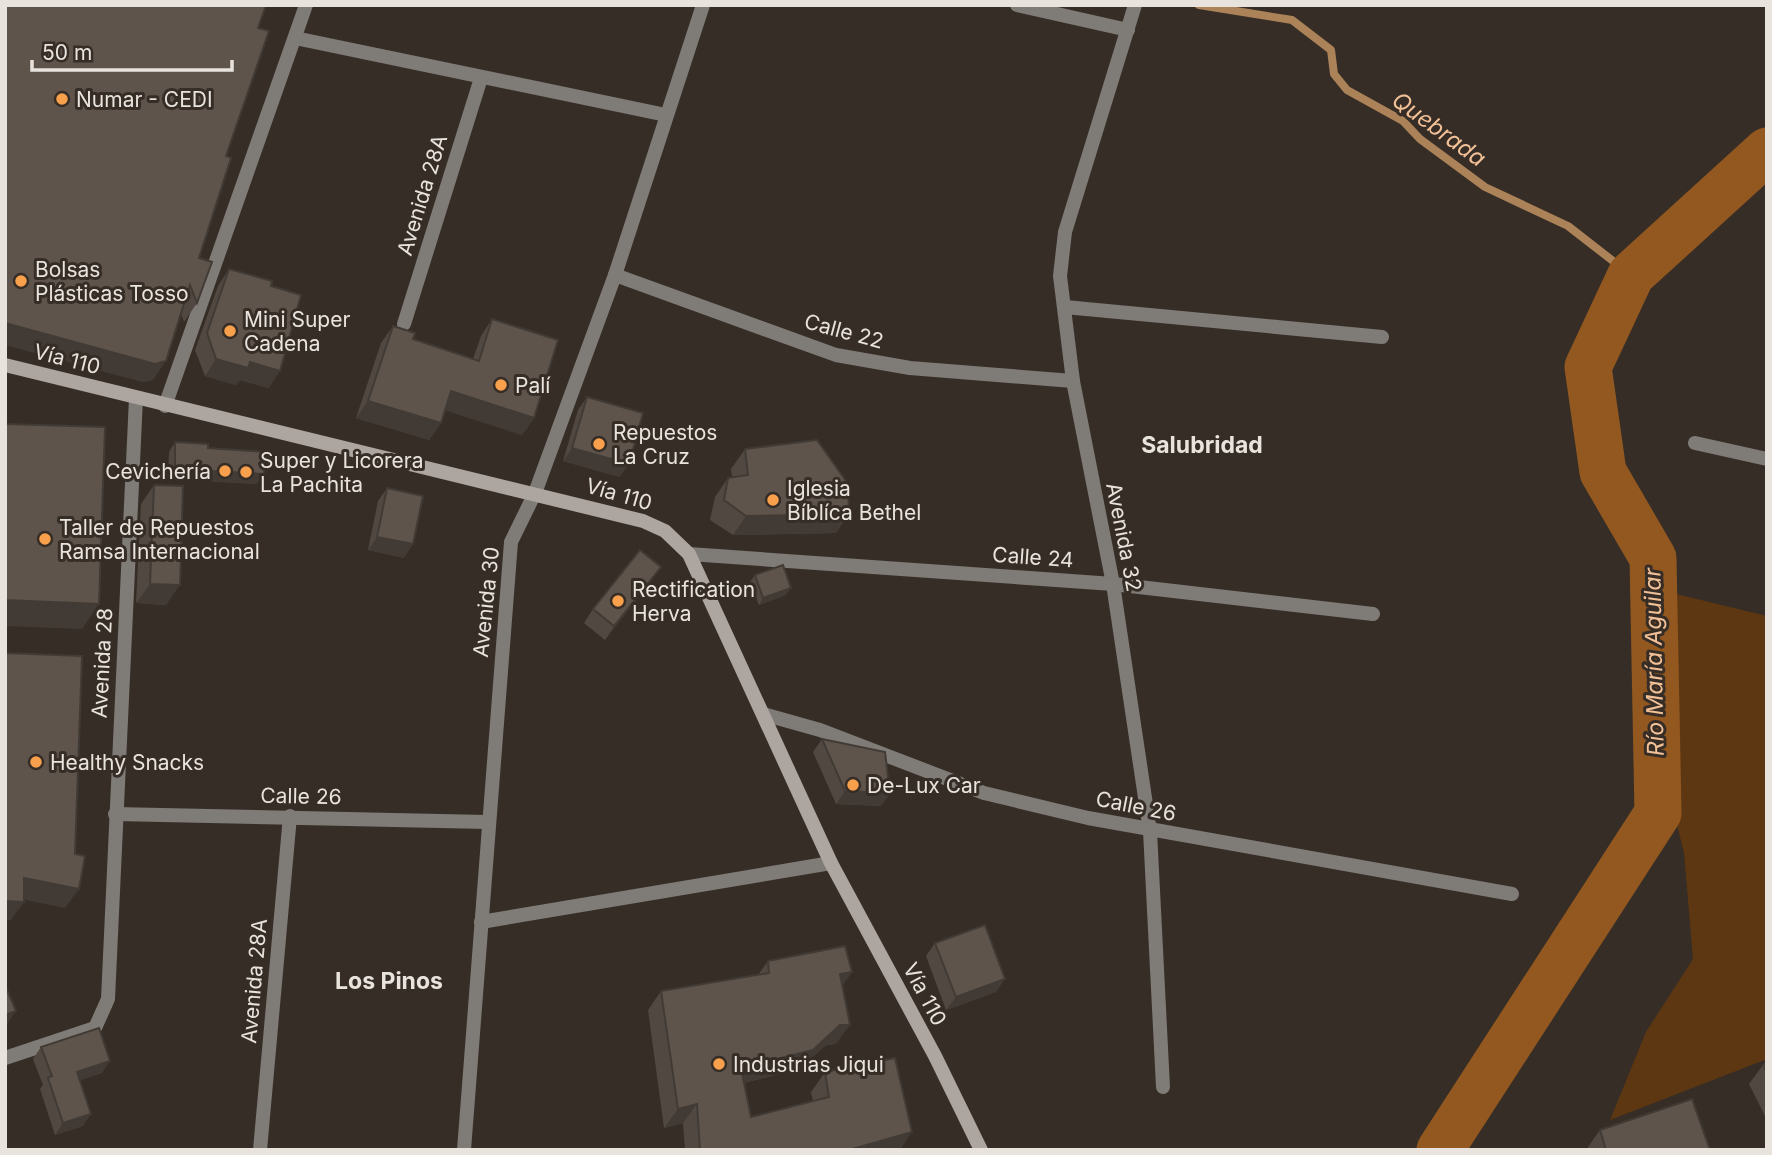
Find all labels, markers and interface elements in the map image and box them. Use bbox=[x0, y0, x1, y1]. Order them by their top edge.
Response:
scale bar bbox=[32, 28, 231, 72]
text: 50 m bbox=[42, 40, 92, 65]
water label: Quebrada bbox=[1387, 86, 1491, 172]
place label: Numar - CEDI bbox=[76, 87, 213, 112]
marker: Numar - CEDI bbox=[54, 91, 70, 107]
street label: Avenida 28A bbox=[392, 132, 452, 258]
place label: Bolsas Plásticas Tosso bbox=[35, 257, 189, 306]
marker: Bolsas Plásticas Tosso bbox=[13, 273, 29, 289]
place label: Mini Super Cadena bbox=[244, 307, 350, 356]
street label: Calle 22 bbox=[802, 308, 886, 354]
marker: Mini Super Cadena bbox=[222, 323, 238, 339]
street label: Vía 110 bbox=[31, 339, 103, 379]
place label: Palí bbox=[515, 373, 551, 398]
marker: Palí bbox=[493, 377, 509, 393]
place label: Repuestos La Cruz bbox=[613, 420, 717, 469]
district label: Salubridad bbox=[1141, 431, 1263, 459]
marker: Repuestos La Cruz bbox=[591, 436, 607, 452]
place label: Super y Licorera La Pachita bbox=[260, 448, 424, 497]
place label: Cevichería bbox=[105, 459, 211, 484]
marker: Cevichería bbox=[217, 463, 233, 479]
marker: Super y Licorera La Pachita bbox=[238, 464, 254, 480]
street label: Vía 110 bbox=[583, 473, 655, 515]
place label: Iglesia Bíblíca Bethel bbox=[787, 476, 921, 525]
street label: Avenida 32 bbox=[1101, 480, 1147, 594]
marker: Iglesia Bíblíca Bethel bbox=[765, 492, 781, 508]
place label: Taller de Repuestos Ramsa Internacional bbox=[59, 515, 260, 564]
marker: Taller de Repuestos Ramsa Internacional bbox=[37, 531, 53, 547]
street label: Calle 24 bbox=[991, 542, 1075, 572]
street label: Avenida 30 bbox=[468, 546, 504, 658]
water label: Río María Aguilar bbox=[1638, 566, 1670, 756]
place label: Rectification Herva bbox=[632, 577, 755, 626]
marker: Rectification Herva bbox=[610, 593, 626, 609]
street label: Avenida 28 bbox=[87, 607, 117, 719]
place label: Healthy Snacks bbox=[50, 750, 204, 775]
marker: Healthy Snacks bbox=[28, 754, 44, 770]
place label: De-Lux Car bbox=[867, 773, 981, 798]
marker: De-Lux Car bbox=[845, 777, 861, 793]
street label: Calle 26 bbox=[260, 783, 342, 809]
street label: Calle 26 bbox=[1094, 786, 1178, 826]
street label: Avenida 28A bbox=[236, 918, 272, 1044]
street label: Vía 110 bbox=[898, 958, 952, 1030]
district label: Los Pinos bbox=[335, 967, 443, 995]
place label: Industrias Jiqui bbox=[733, 1052, 884, 1077]
marker: Industrias Jiqui bbox=[711, 1056, 727, 1072]

